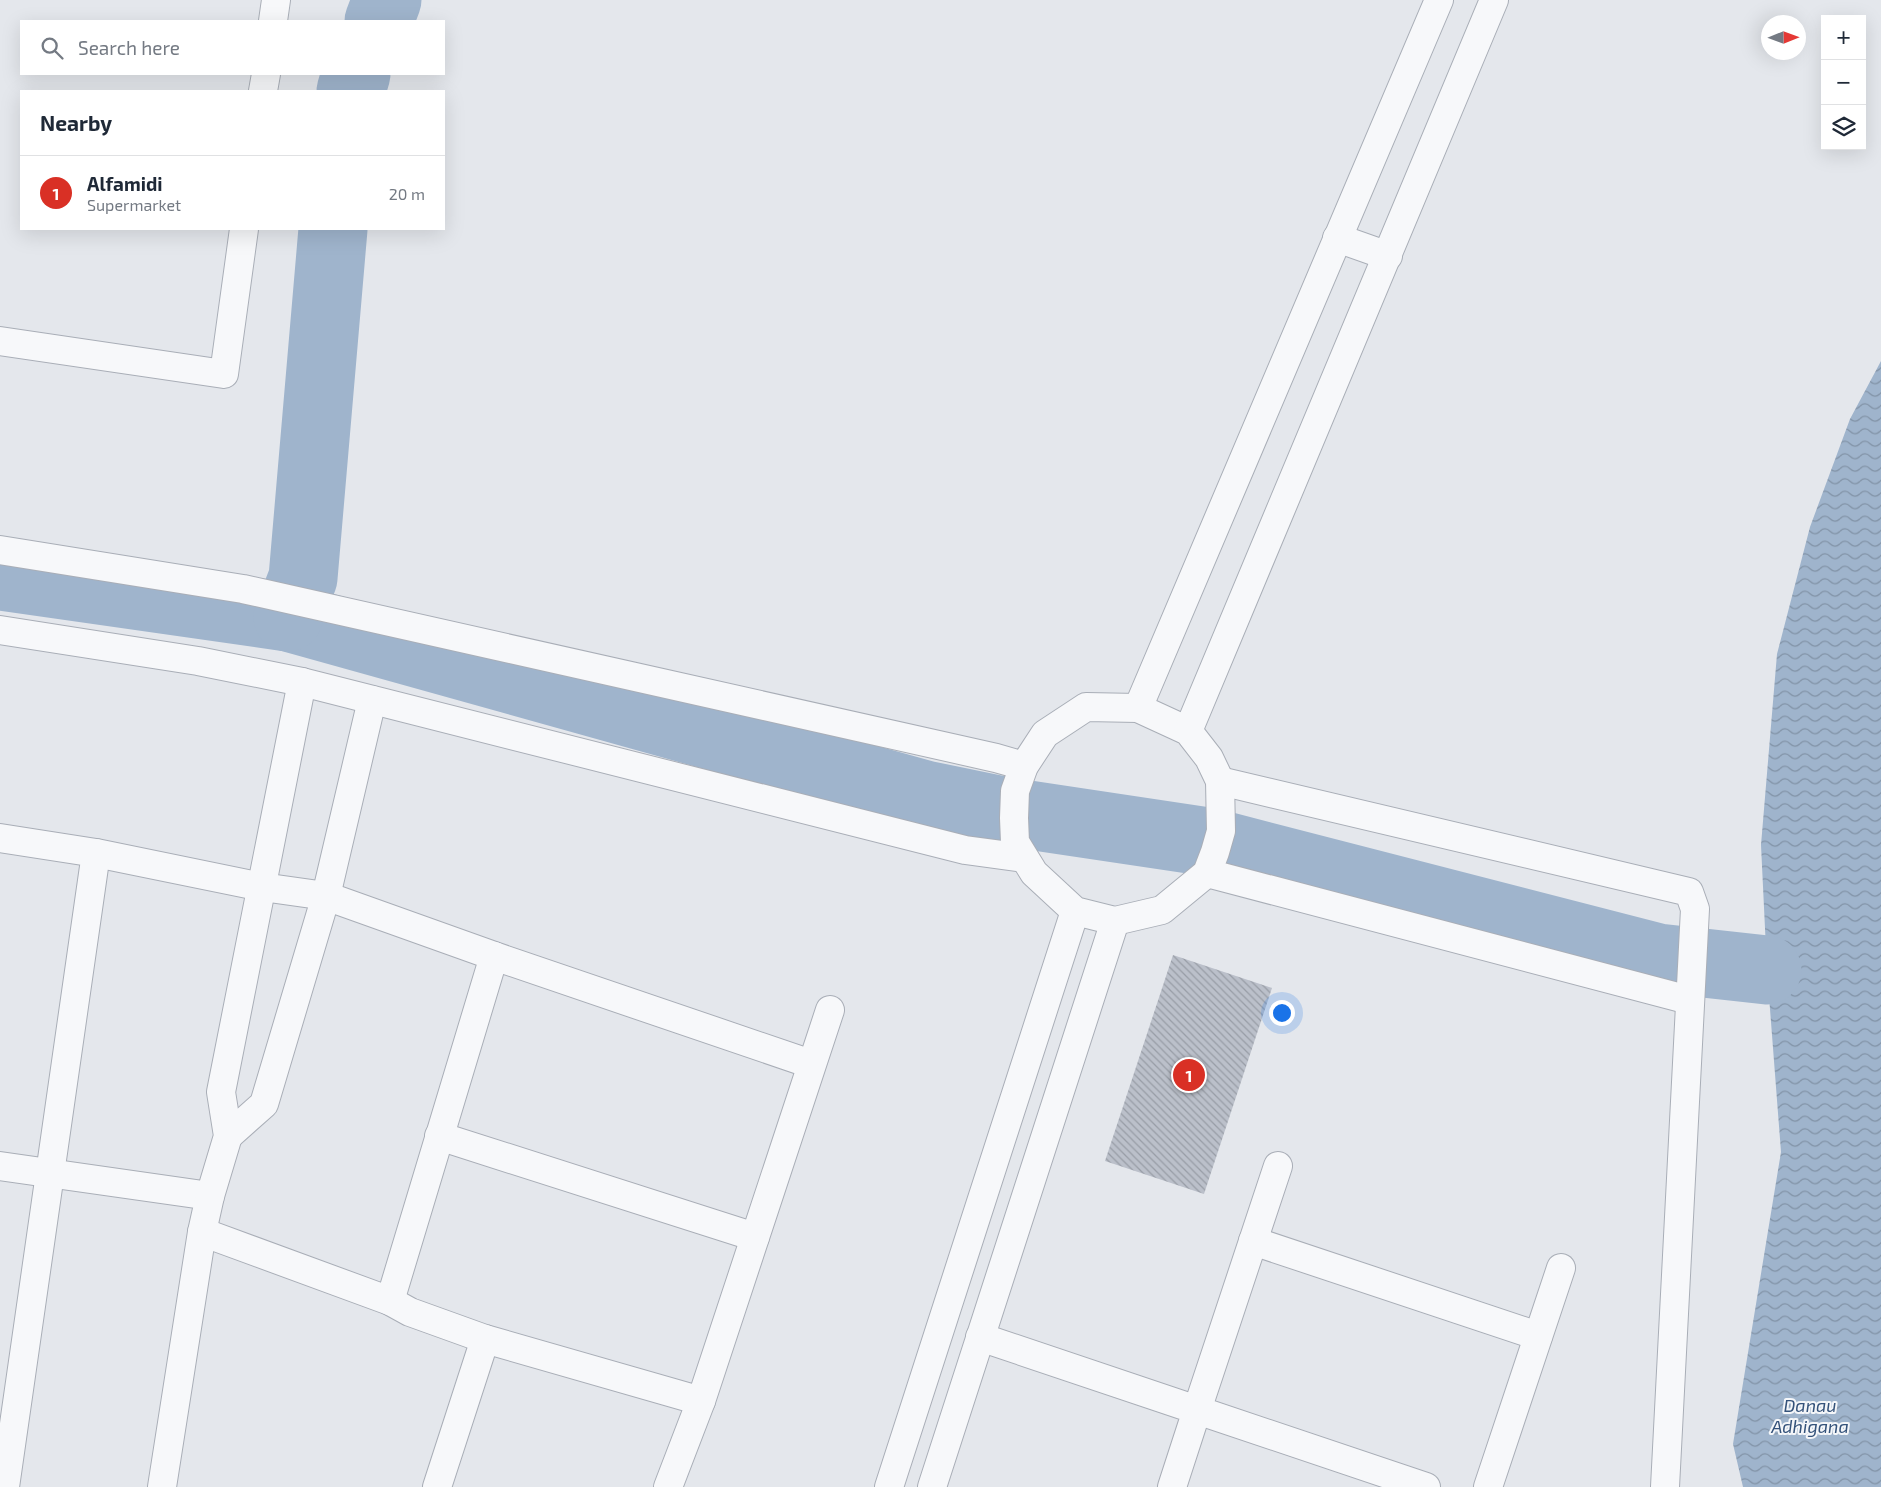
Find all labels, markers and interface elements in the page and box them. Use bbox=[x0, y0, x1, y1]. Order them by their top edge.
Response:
north arrow bbox=[1761, 15, 1806, 60]
map controls bbox=[1821, 15, 1866, 150]
button: + bbox=[1821, 15, 1866, 60]
search box bbox=[20, 20, 445, 75]
icon: search bbox=[38, 34, 66, 62]
text: Search here bbox=[78, 36, 180, 59]
button: − bbox=[1821, 60, 1866, 105]
button: layers bbox=[1821, 105, 1866, 150]
text: Nearby bbox=[40, 110, 112, 135]
text: Alfamidi bbox=[87, 172, 163, 195]
text: 1 bbox=[53, 184, 59, 203]
text: 20 m bbox=[389, 184, 425, 203]
text: Supermarket bbox=[87, 195, 181, 214]
your location bbox=[1269, 1000, 1295, 1026]
pin: 1 bbox=[1173, 1056, 1205, 1094]
water label: Danau Adhigana bbox=[1770, 1394, 1849, 1437]

